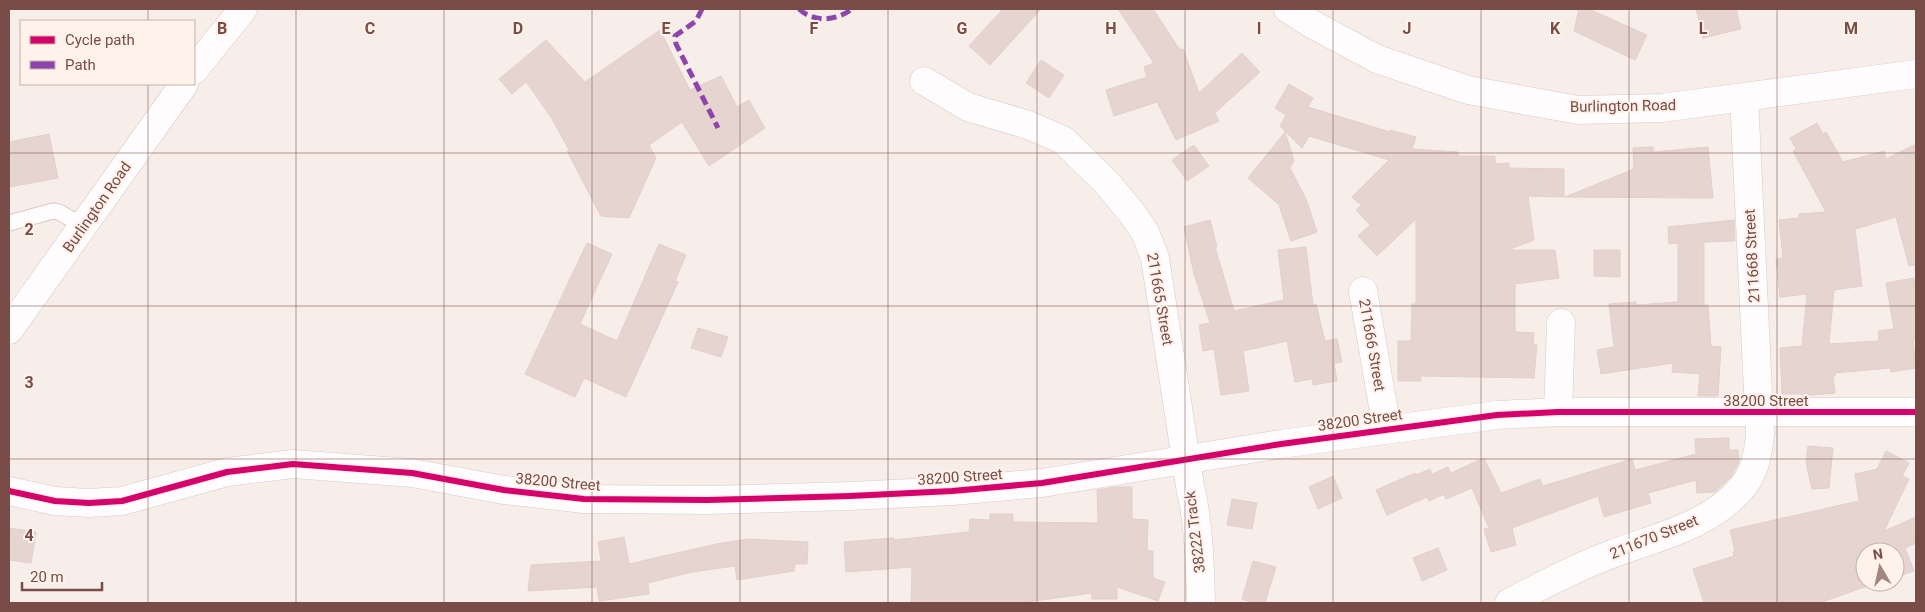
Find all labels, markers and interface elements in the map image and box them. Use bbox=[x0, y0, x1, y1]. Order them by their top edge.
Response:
text: B bbox=[217, 19, 227, 38]
text: C bbox=[365, 19, 375, 38]
text: D bbox=[513, 19, 523, 38]
text: E bbox=[662, 19, 671, 38]
text: F bbox=[810, 19, 819, 38]
text: G bbox=[957, 19, 968, 38]
text: H bbox=[1105, 19, 1117, 38]
text: I bbox=[1257, 19, 1261, 38]
text: J bbox=[1403, 19, 1411, 38]
text: K bbox=[1550, 19, 1561, 38]
text: L bbox=[1699, 19, 1708, 38]
text: M bbox=[1844, 19, 1858, 38]
legend bbox=[20, 20, 195, 85]
text: Cycle path bbox=[65, 31, 135, 49]
text: Path bbox=[65, 56, 96, 74]
street label: Burlington Road bbox=[1570, 96, 1676, 116]
street label: Burlington Road bbox=[59, 158, 135, 256]
street label: 211668 Street bbox=[1741, 209, 1763, 303]
text: 2 bbox=[24, 220, 34, 239]
street label: 211665 Street bbox=[1143, 251, 1177, 347]
street label: 211666 Street bbox=[1355, 297, 1389, 393]
text: 3 bbox=[24, 373, 34, 392]
street label: 38200 Street bbox=[1723, 392, 1809, 410]
street label: 38200 Street bbox=[1316, 405, 1404, 435]
street label: 38200 Street bbox=[917, 465, 1003, 489]
street label: 38200 Street bbox=[515, 469, 601, 495]
street label: 38222 Track bbox=[1181, 490, 1209, 574]
street label: 211670 Street bbox=[1607, 511, 1701, 563]
text: 4 bbox=[24, 526, 34, 545]
north arrow bbox=[1855, 542, 1905, 592]
text: N bbox=[1872, 545, 1884, 563]
scale bar bbox=[22, 560, 102, 592]
text: 20 m bbox=[30, 568, 64, 586]

